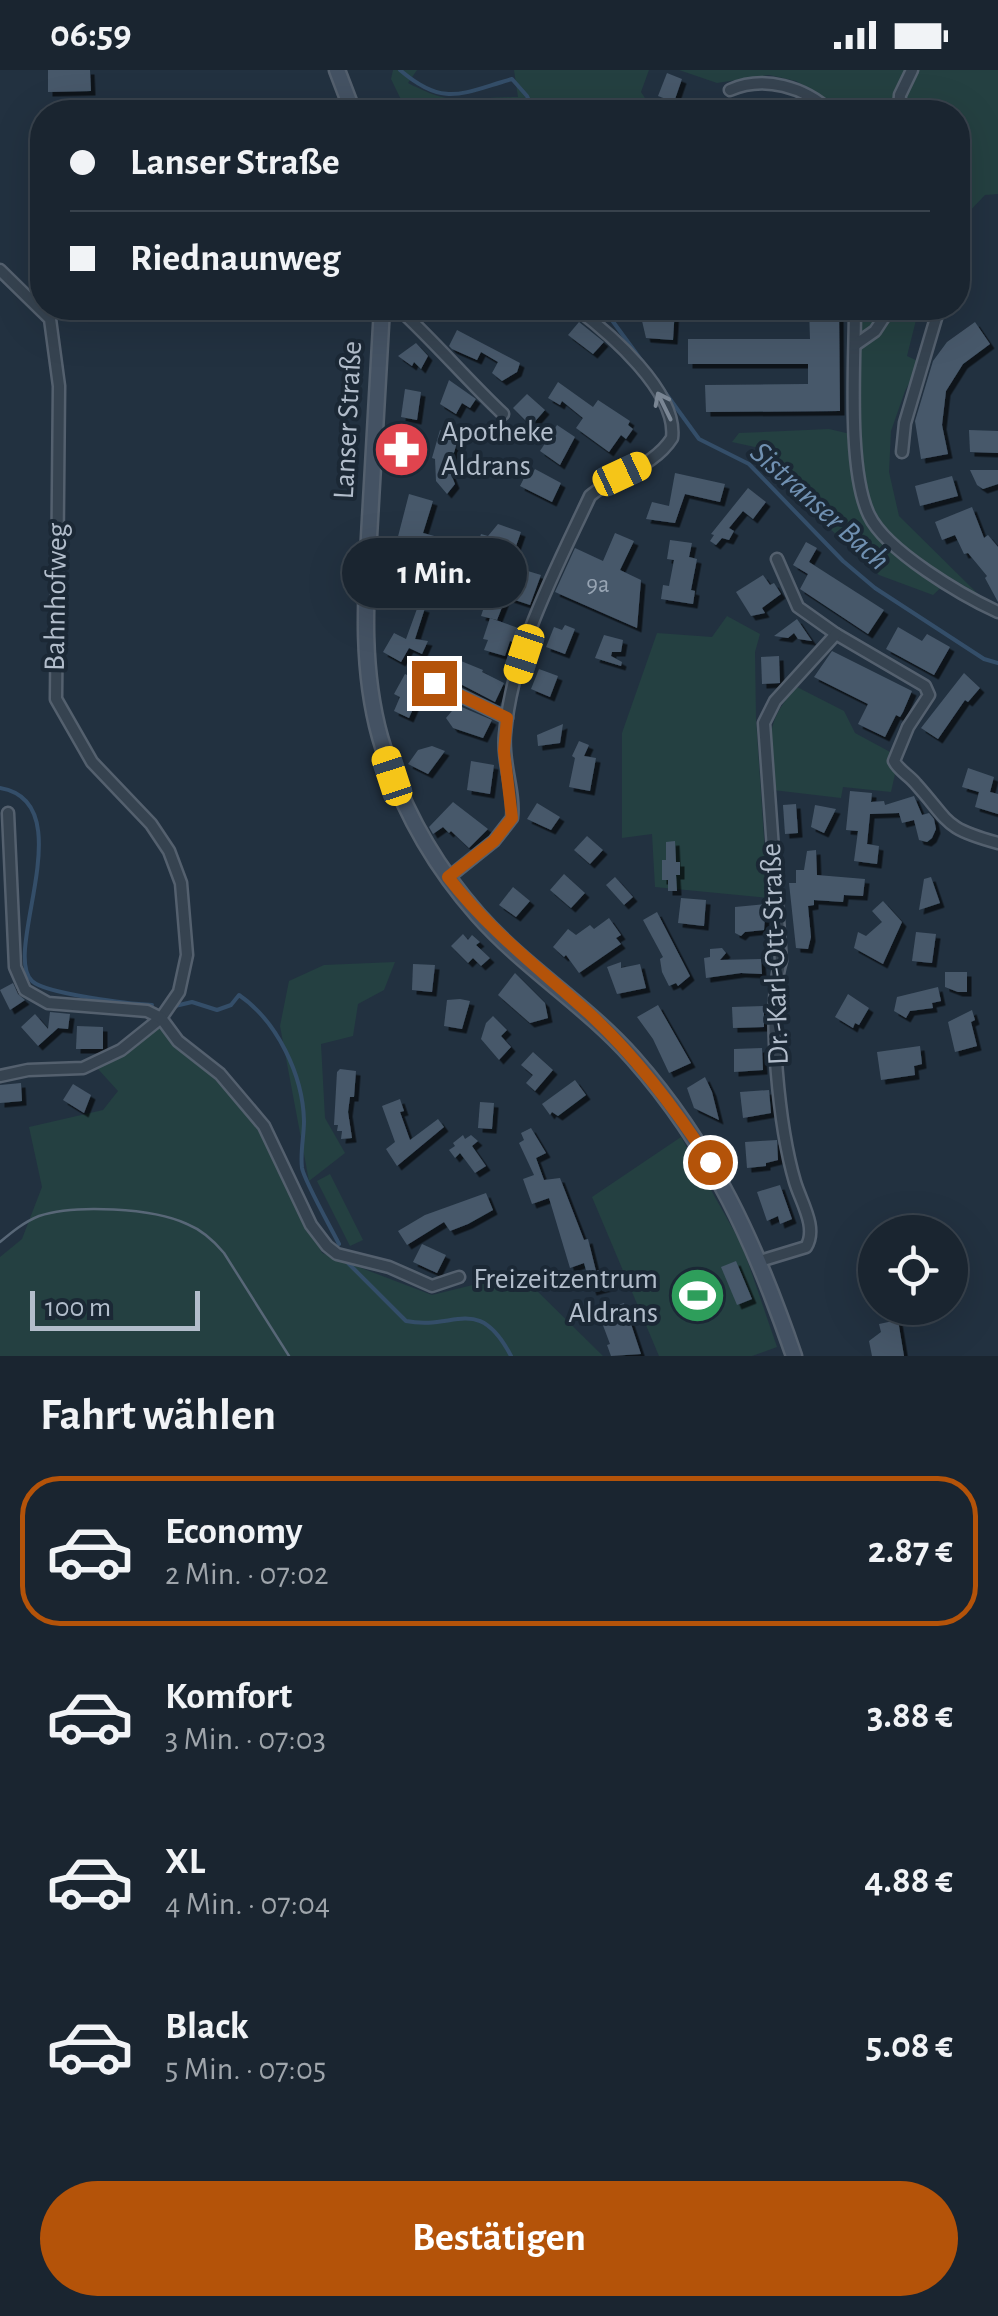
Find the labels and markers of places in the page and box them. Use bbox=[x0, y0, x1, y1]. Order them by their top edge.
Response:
place label: Apotheke Aldrans bbox=[441, 417, 554, 481]
pharmacy icon: Apotheke Aldrans bbox=[372, 419, 432, 479]
place label: Freizeitzentrum Aldrans bbox=[473, 1264, 658, 1328]
sports icon: Freizeitzentrum Aldrans bbox=[667, 1266, 727, 1326]

